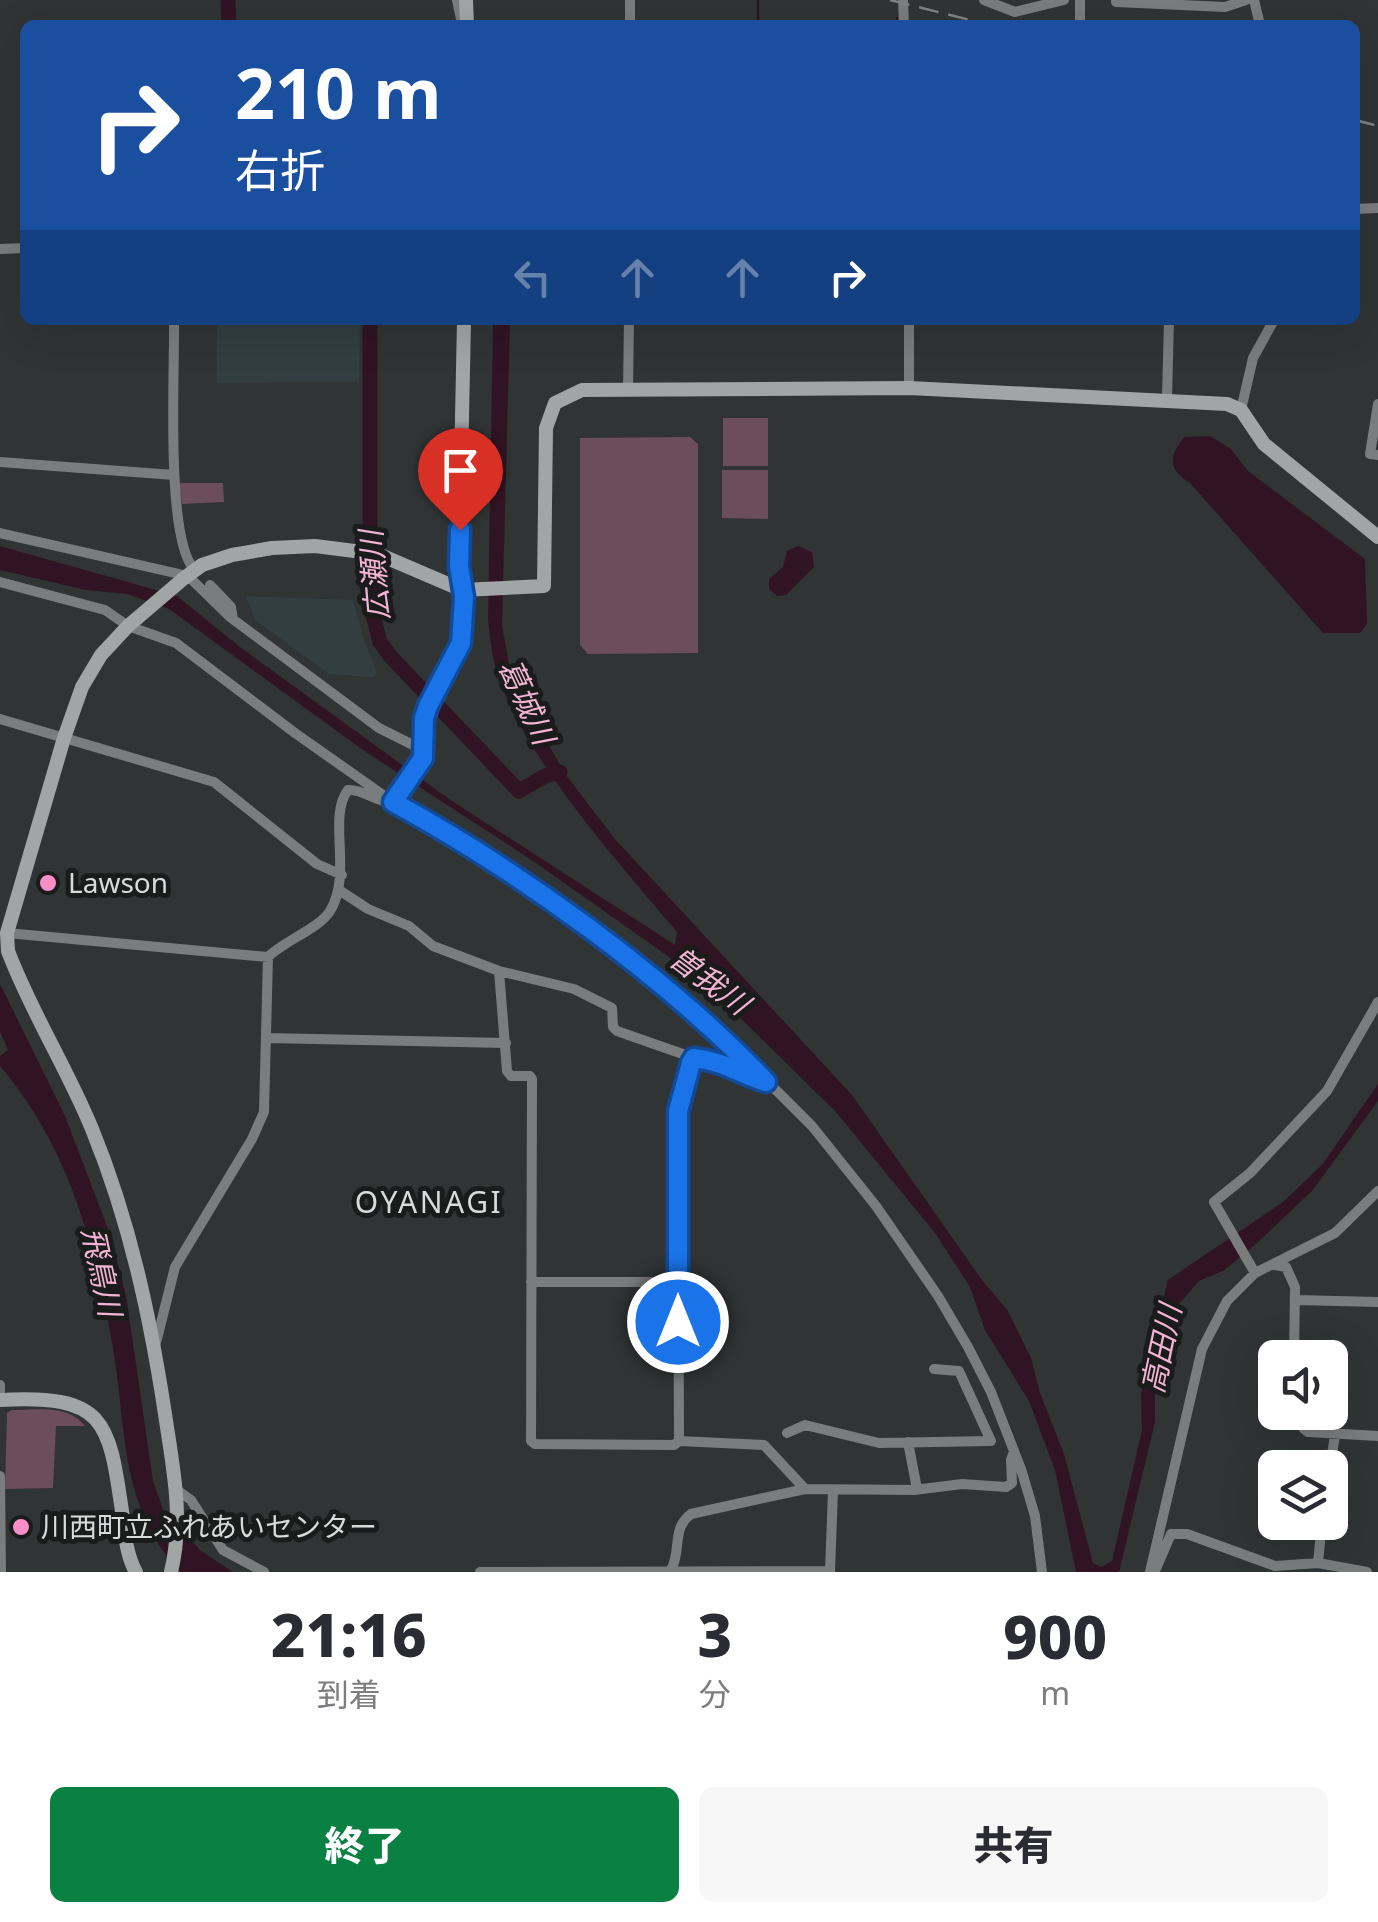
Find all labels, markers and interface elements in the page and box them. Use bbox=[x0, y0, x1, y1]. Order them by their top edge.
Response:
text: 210 m bbox=[235, 44, 442, 140]
icon: right bbox=[70, 60, 200, 190]
text: 右折 bbox=[235, 139, 325, 200]
icon: left bbox=[505, 250, 560, 305]
icon: ahead bbox=[610, 250, 665, 305]
icon: ahead bbox=[715, 250, 770, 305]
icon: right bbox=[820, 250, 875, 305]
pin bbox=[418, 428, 503, 531]
icon: arrive bbox=[433, 443, 488, 498]
water label: 広瀬川 bbox=[349, 526, 398, 622]
water label: 葛城川 bbox=[490, 652, 566, 754]
place label: Lawson bbox=[68, 863, 168, 901]
marker: Lawson bbox=[37, 872, 59, 894]
water label: 曽我川 bbox=[662, 936, 761, 1025]
district label: OYANAGI bbox=[355, 1181, 503, 1222]
water label: 飛鳥川 bbox=[73, 1223, 132, 1323]
position arrow bbox=[626, 1270, 730, 1374]
water label: 高田川 bbox=[1131, 1297, 1191, 1397]
map controls bbox=[1258, 1340, 1348, 1540]
button: sound bbox=[1258, 1340, 1348, 1430]
button: layers bbox=[1258, 1450, 1348, 1540]
place label: 川西町立ふれあいセンター bbox=[41, 1507, 377, 1545]
marker: 川西町立ふれあいセンター bbox=[10, 1516, 32, 1538]
text: 21:16 bbox=[271, 1593, 427, 1675]
text: 3 bbox=[698, 1593, 732, 1675]
text: 900 bbox=[1003, 1595, 1107, 1677]
text: m bbox=[1040, 1671, 1070, 1714]
text: 到着 bbox=[317, 1672, 381, 1715]
text: 分 bbox=[699, 1672, 731, 1715]
button: 終了 bbox=[50, 1787, 679, 1902]
button: 共有 bbox=[699, 1787, 1328, 1902]

